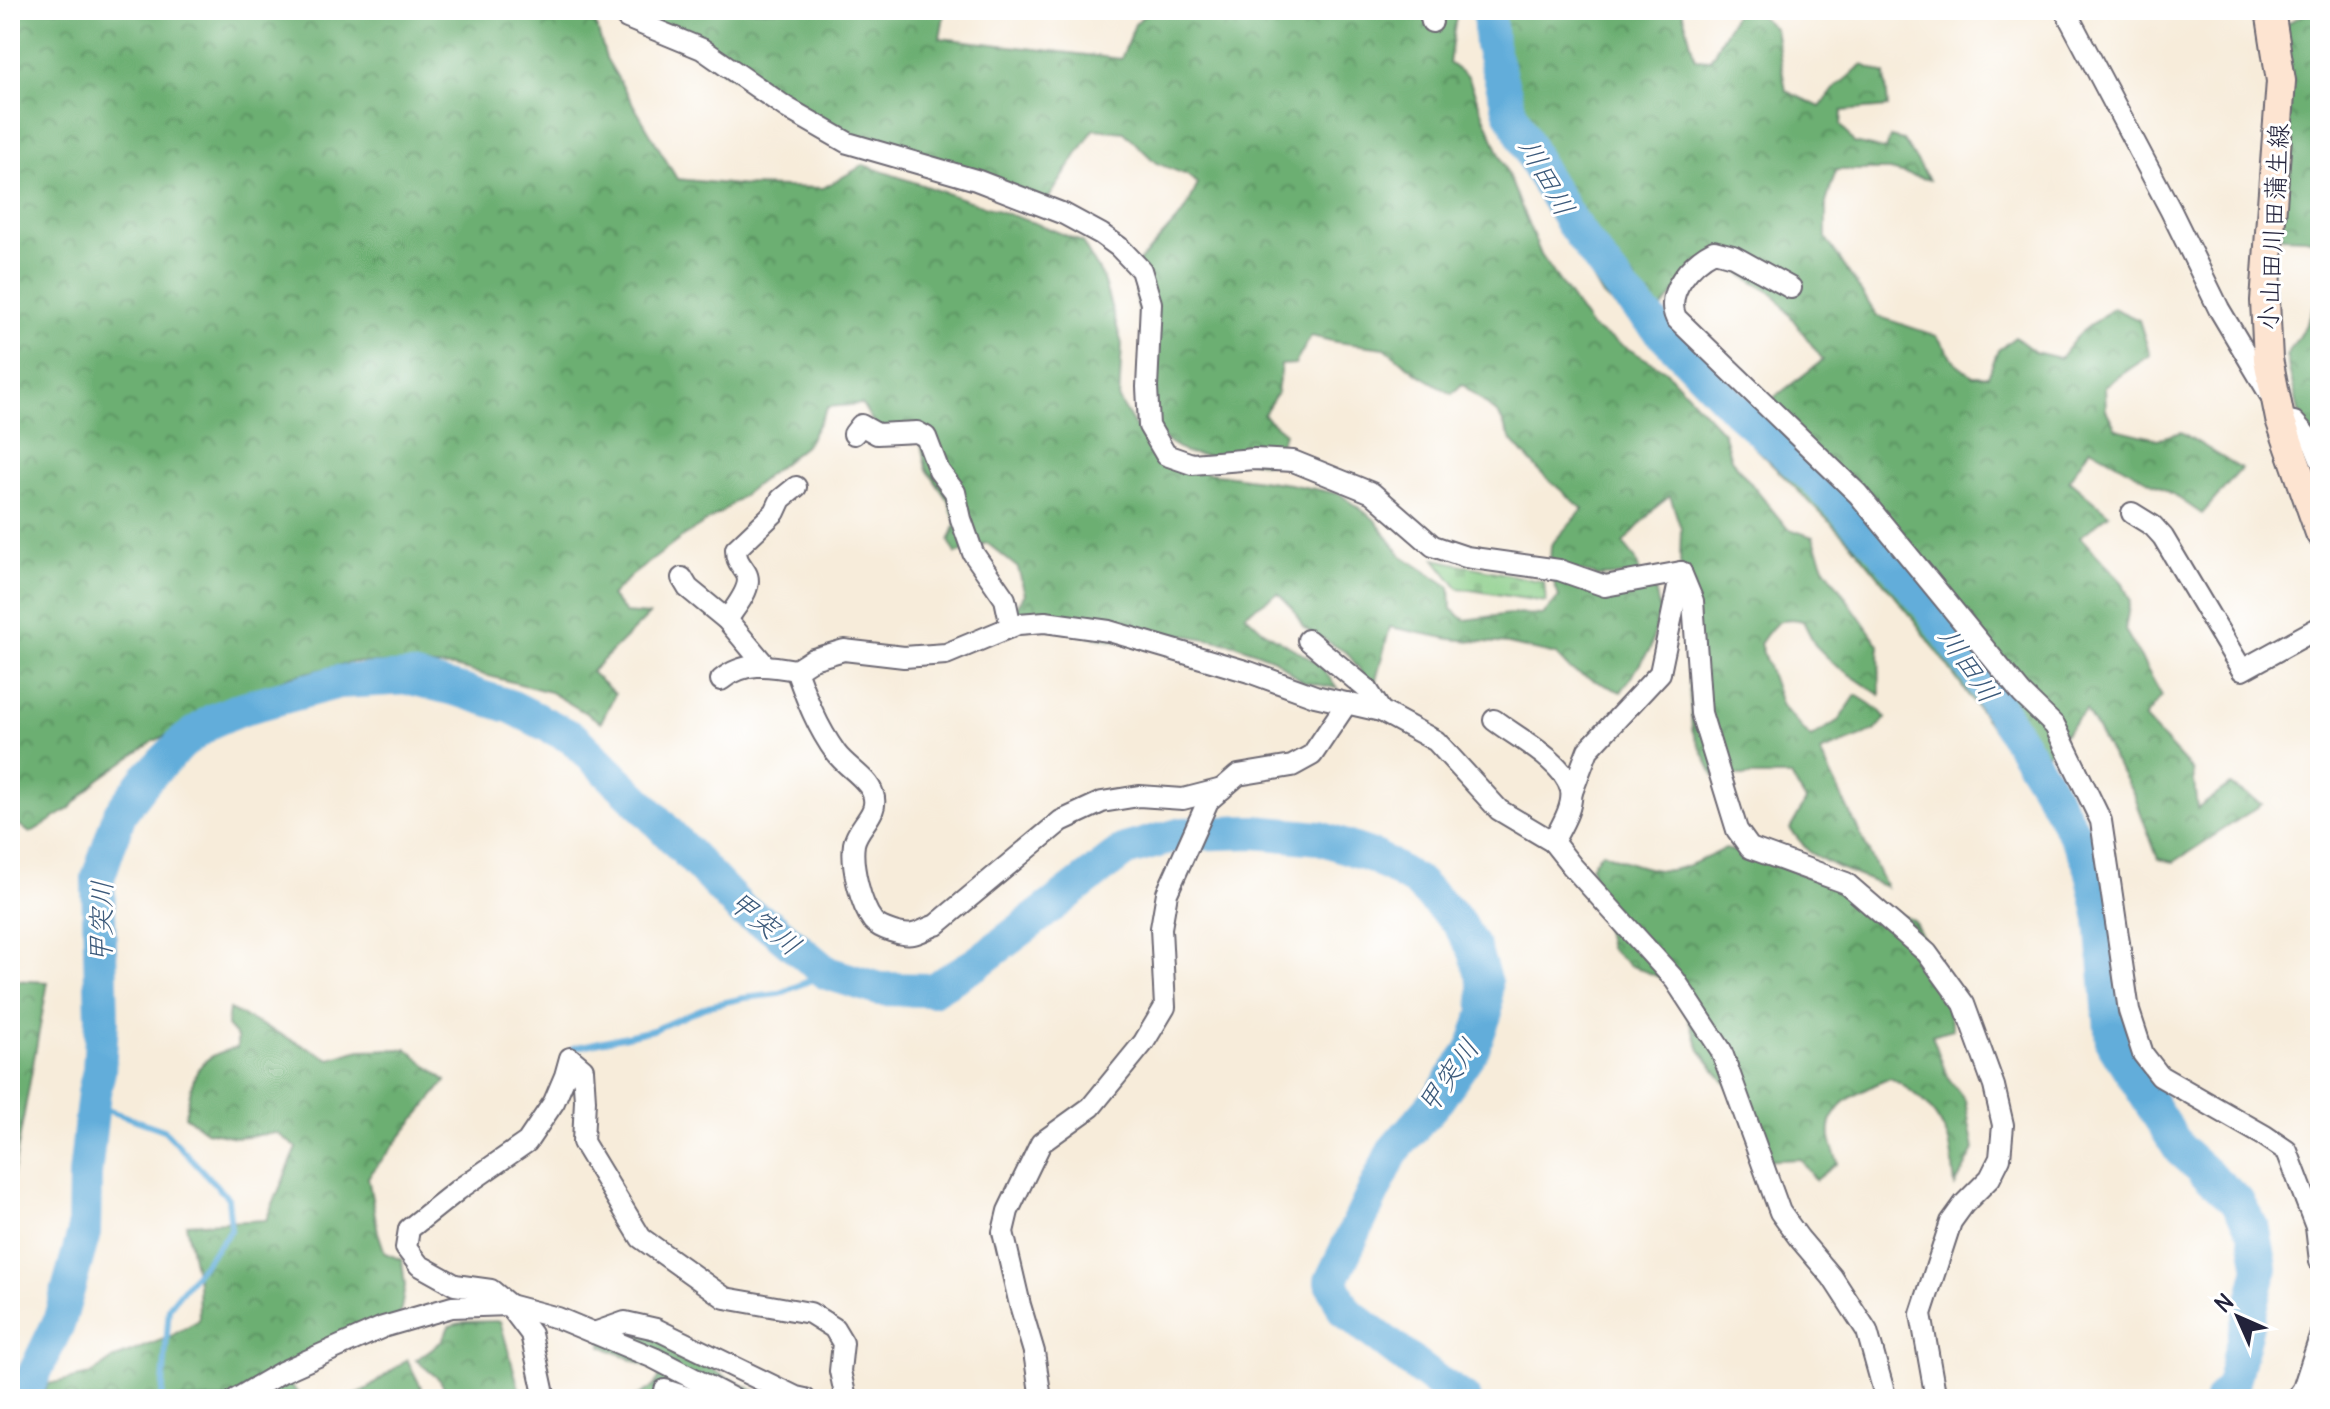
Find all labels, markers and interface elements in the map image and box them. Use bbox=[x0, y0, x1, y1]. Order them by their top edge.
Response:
street label: 小山田川田蒲生線 bbox=[2251, 122, 2295, 332]
water label: 川田川 bbox=[1511, 132, 1583, 222]
water label: 川田川 bbox=[1931, 620, 2007, 710]
water label: 甲突川 bbox=[82, 880, 120, 964]
water label: 甲突川 bbox=[721, 883, 809, 963]
water label: 甲突川 bbox=[1409, 1031, 1487, 1121]
north arrow bbox=[2198, 1277, 2278, 1357]
text: N bbox=[2209, 1288, 2239, 1318]

